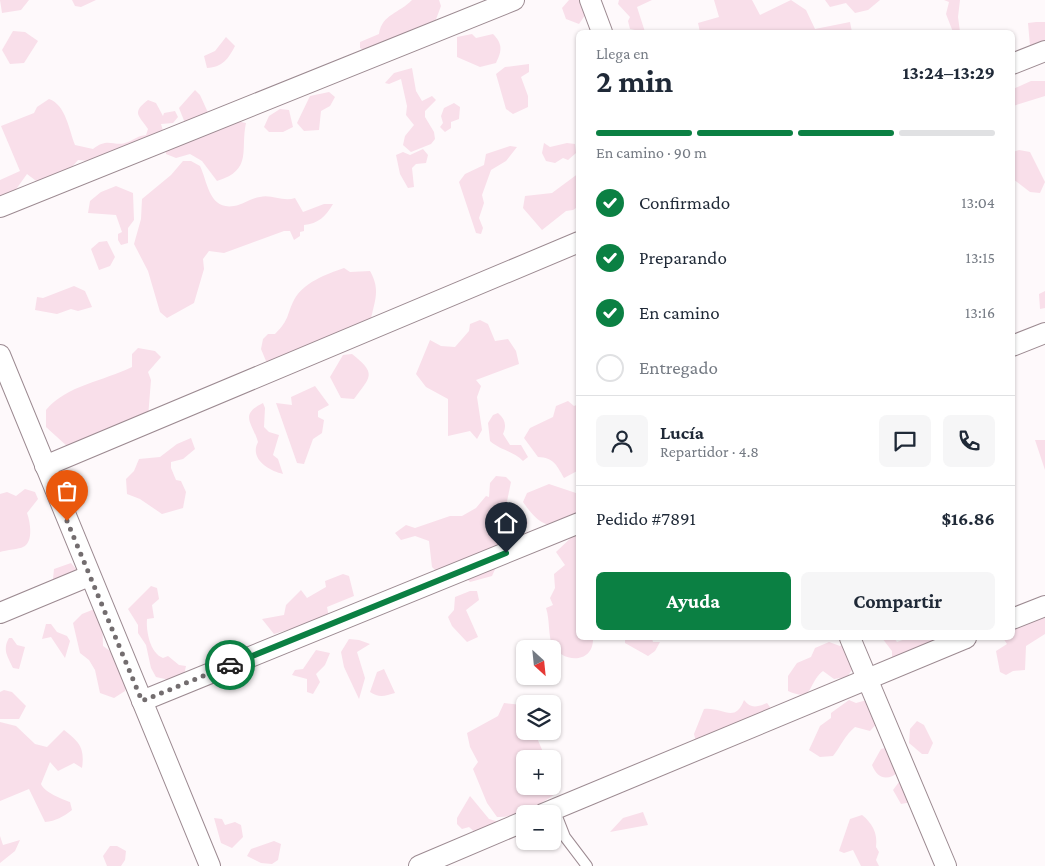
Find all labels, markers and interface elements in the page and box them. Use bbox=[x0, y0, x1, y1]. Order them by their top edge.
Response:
text: Llega en bbox=[596, 45, 649, 62]
text: 13:24–13:29 bbox=[902, 62, 995, 83]
text: 2 min bbox=[596, 63, 673, 99]
text: En camino · 90 m bbox=[596, 144, 707, 161]
icon: check bbox=[596, 189, 624, 217]
text: Confirmado bbox=[639, 192, 730, 213]
text: 13:04 bbox=[961, 194, 995, 211]
icon: check bbox=[596, 244, 624, 272]
text: Preparando bbox=[639, 247, 727, 268]
text: 13:15 bbox=[966, 249, 995, 266]
icon: check bbox=[596, 299, 624, 327]
text: En camino bbox=[639, 302, 720, 323]
text: 13:16 bbox=[965, 304, 995, 321]
text: Entregado bbox=[639, 357, 718, 378]
button: person bbox=[596, 415, 648, 467]
button: chat bbox=[879, 415, 931, 467]
button: phone bbox=[943, 415, 995, 467]
text: Lucía bbox=[660, 422, 704, 443]
text: Repartidor · 4.8 bbox=[660, 443, 759, 460]
pin bbox=[46, 470, 88, 521]
icon: bag bbox=[53, 477, 81, 505]
pin bbox=[485, 502, 527, 553]
text: Pedido #7891 bbox=[596, 508, 696, 529]
text: $16.86 bbox=[941, 508, 995, 529]
icon: home bbox=[492, 509, 520, 537]
button: Ayuda bbox=[596, 572, 791, 630]
button: Compartir bbox=[801, 572, 995, 630]
courier bbox=[205, 640, 255, 690]
north arrow bbox=[516, 640, 561, 685]
map controls bbox=[516, 640, 561, 850]
icon: car bbox=[216, 651, 244, 679]
button: layers bbox=[516, 695, 561, 740]
button: + bbox=[516, 750, 561, 795]
button: − bbox=[516, 805, 561, 850]

